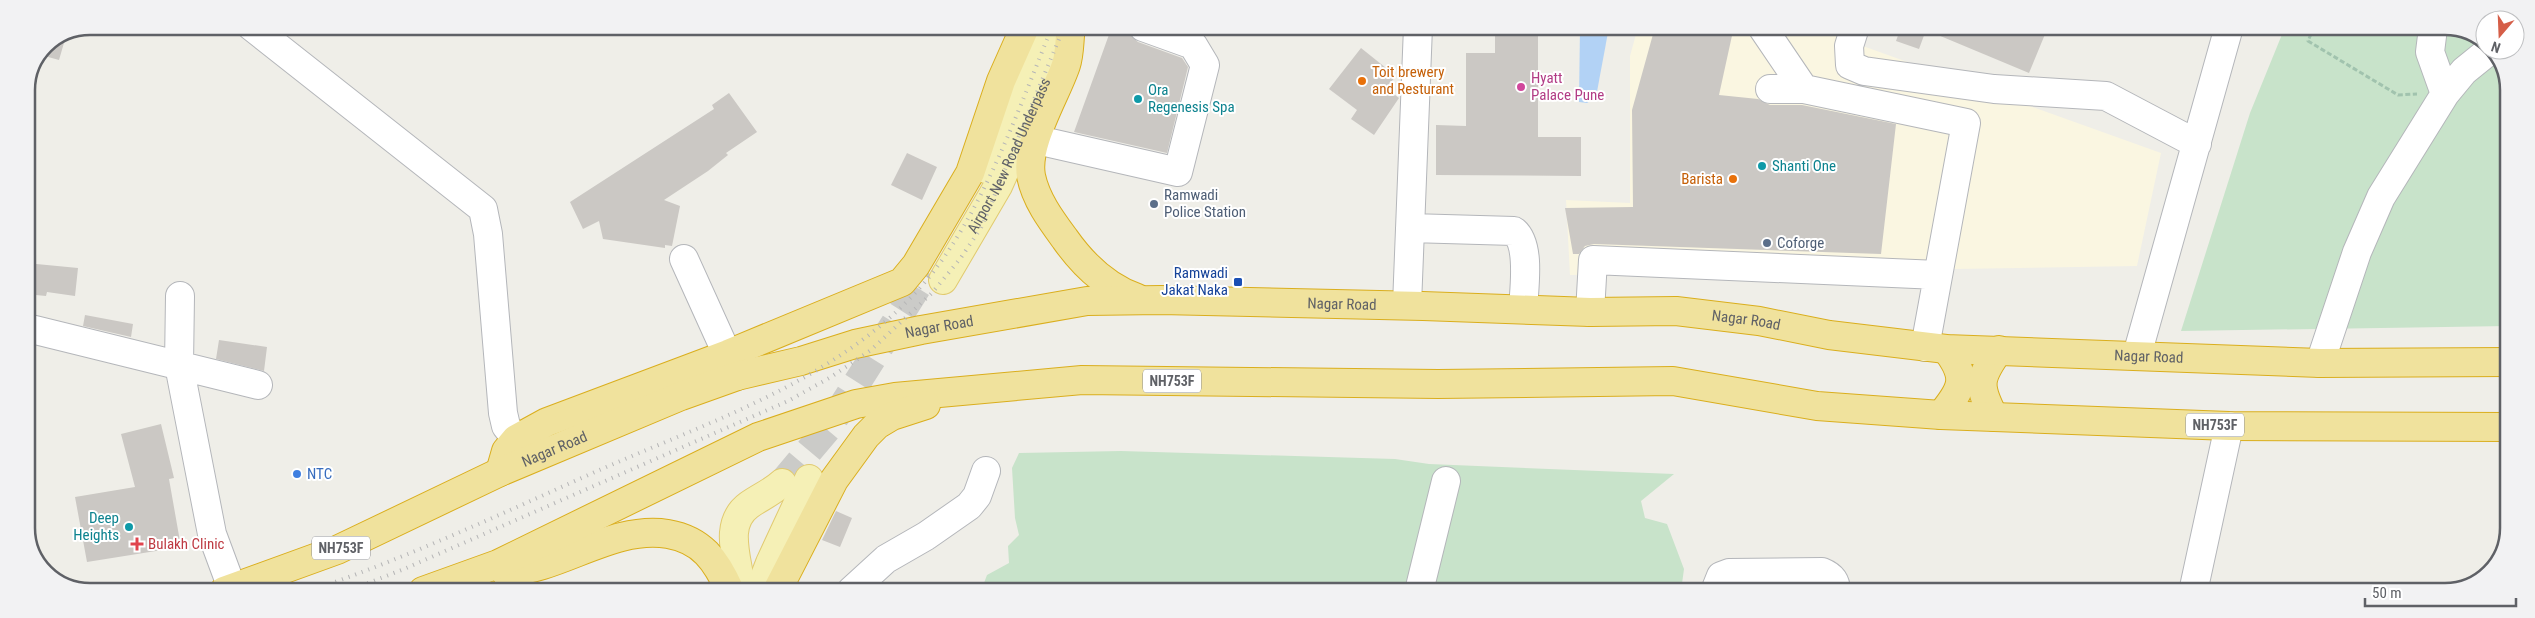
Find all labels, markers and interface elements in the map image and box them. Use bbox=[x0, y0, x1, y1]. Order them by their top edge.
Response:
north arrow bbox=[2475, 10, 2525, 60]
text: N bbox=[2489, 38, 2502, 56]
place label: Toit brewery and Resturant bbox=[1372, 63, 1454, 98]
place label: Hyatt Palace Pune bbox=[1531, 69, 1604, 104]
street label: Airport New Road Underpass bbox=[963, 75, 1054, 236]
marker: Toit brewery and Resturant bbox=[1356, 75, 1368, 87]
place label: Ora Regenesis Spa bbox=[1148, 81, 1235, 116]
marker: Hyatt Palace Pune bbox=[1515, 81, 1527, 93]
marker: Ora Regenesis Spa bbox=[1132, 93, 1144, 105]
place label: Shanti One bbox=[1772, 157, 1836, 175]
marker: Shanti One bbox=[1756, 160, 1768, 172]
place label: Barista bbox=[1681, 170, 1723, 188]
marker: Barista bbox=[1727, 173, 1739, 185]
place label: Ramwadi Police Station bbox=[1164, 186, 1246, 221]
marker: Ramwadi Police Station bbox=[1148, 198, 1160, 210]
place label: Coforge bbox=[1777, 234, 1824, 252]
marker: Coforge bbox=[1761, 237, 1773, 249]
place label: Ramwadi Jakat Naka bbox=[1161, 264, 1228, 299]
marker: Ramwadi Jakat Naka bbox=[1232, 276, 1244, 288]
street label: Nagar Road bbox=[1307, 294, 1377, 314]
street label: Nagar Road bbox=[1711, 306, 1782, 334]
street label: Nagar Road bbox=[903, 312, 975, 342]
street label: Nagar Road bbox=[2114, 346, 2184, 367]
road number: NH753F bbox=[1143, 370, 1201, 392]
road number: NH753F bbox=[2186, 414, 2244, 436]
street label: Nagar Road bbox=[519, 427, 590, 471]
place label: NTC bbox=[307, 465, 332, 483]
marker: NTC bbox=[291, 468, 303, 480]
place label: Deep Heights bbox=[73, 509, 119, 544]
marker: Deep Heights bbox=[123, 521, 135, 533]
place label: Bulakh Clinic bbox=[148, 535, 225, 553]
road number: NH753F bbox=[312, 536, 370, 560]
marker: Bulakh Clinic bbox=[130, 537, 144, 551]
scale bar bbox=[2365, 576, 2516, 608]
text: 50 m bbox=[2372, 584, 2402, 602]

